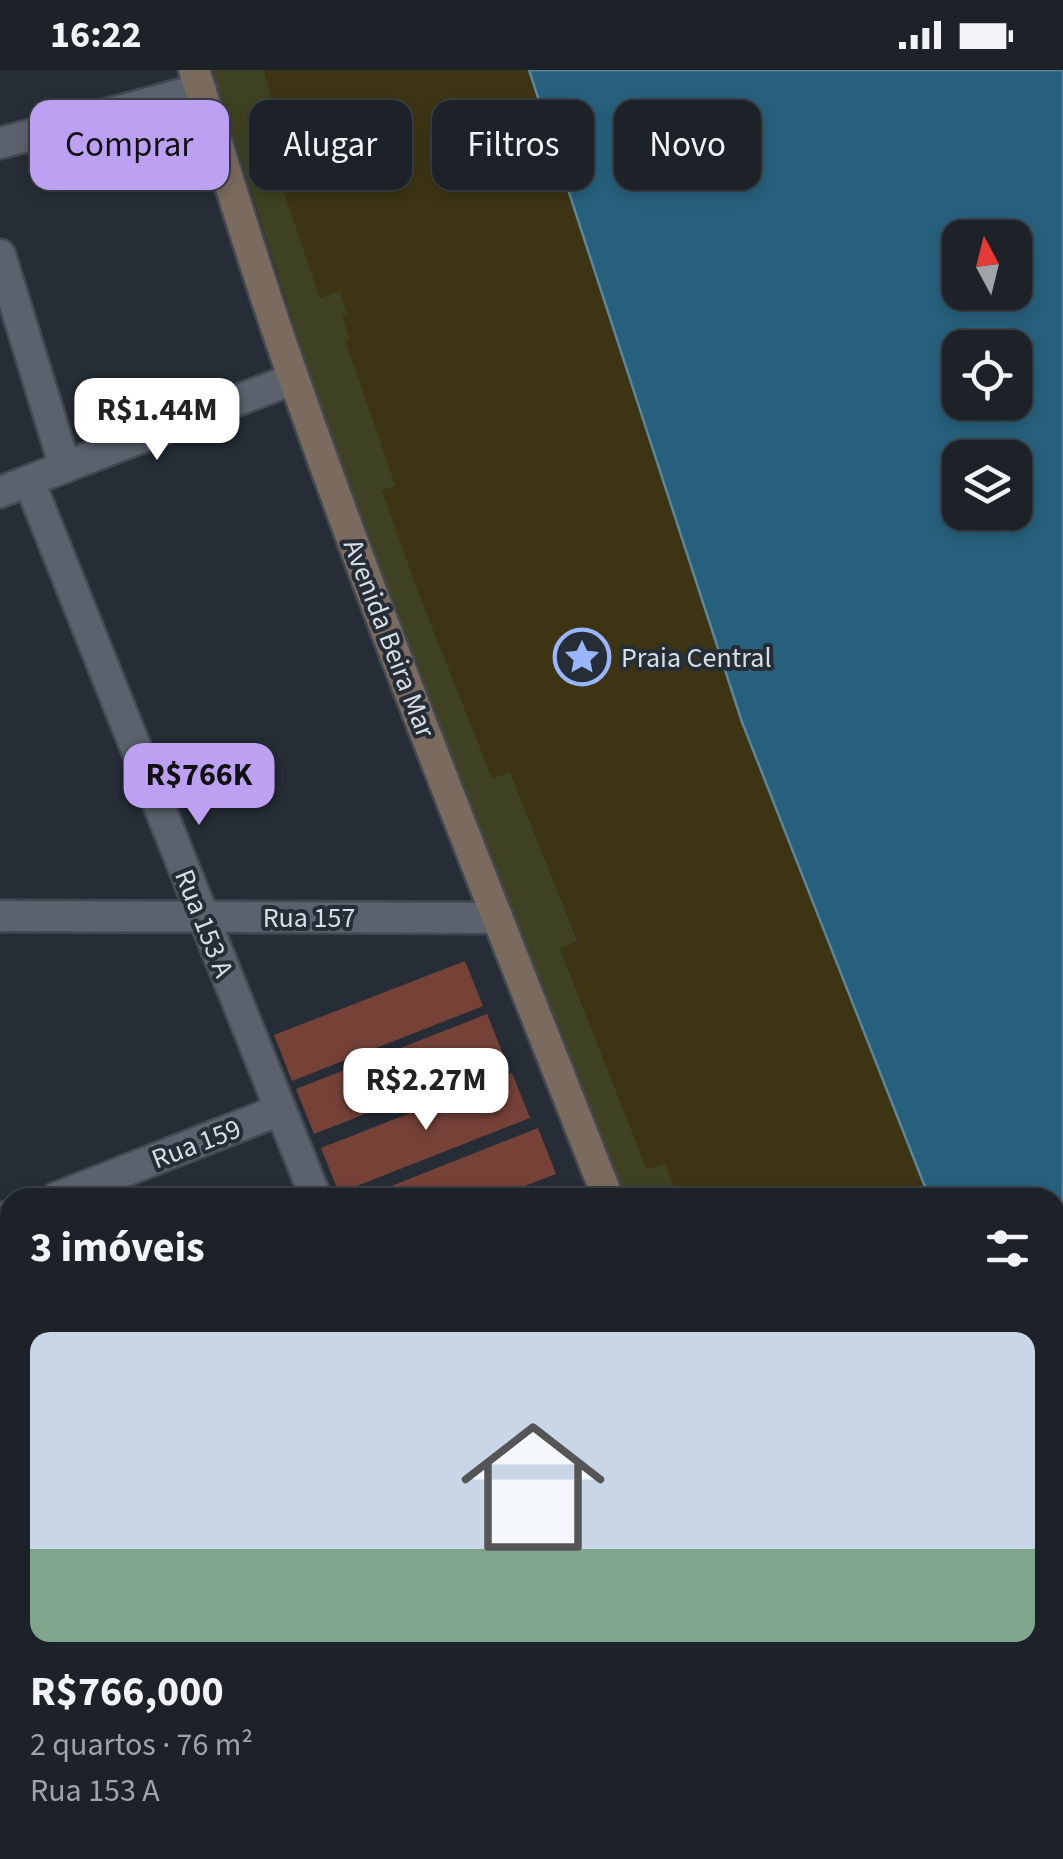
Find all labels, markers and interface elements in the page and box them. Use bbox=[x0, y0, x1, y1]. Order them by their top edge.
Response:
text: 16:22 bbox=[50, 8, 142, 62]
chip: Comprar bbox=[30, 100, 229, 190]
chip: Alugar bbox=[249, 100, 412, 190]
chip: Filtros bbox=[432, 100, 594, 190]
chip: Novo bbox=[614, 100, 761, 190]
north arrow bbox=[942, 220, 1032, 310]
map controls bbox=[942, 220, 1032, 530]
button: locate bbox=[942, 330, 1032, 420]
pin: R$1.44M bbox=[65, 378, 249, 463]
text: R$1.44M bbox=[96, 387, 218, 433]
button: layers bbox=[942, 440, 1032, 530]
street label: Avenida Beira Mar bbox=[333, 533, 445, 744]
place icon: Praia Central bbox=[552, 627, 612, 687]
place label: Praia Central bbox=[621, 638, 772, 678]
pin: R$766K bbox=[118, 743, 280, 828]
text: R$766K bbox=[146, 752, 252, 798]
street label: Rua 153 A bbox=[164, 863, 244, 984]
street label: Rua 157 bbox=[263, 898, 355, 938]
pin: R$2.27M bbox=[334, 1048, 518, 1133]
text: R$2.27M bbox=[365, 1057, 487, 1103]
street label: Rua 159 bbox=[146, 1109, 247, 1179]
text: 3 imóveis bbox=[30, 1218, 205, 1278]
icon: filters bbox=[980, 1221, 1035, 1276]
icon: home bbox=[443, 1397, 623, 1577]
text: R$766,000 bbox=[30, 1662, 224, 1722]
text: 2 quartos · 76 m² bbox=[30, 1722, 253, 1768]
text: Rua 153 A bbox=[30, 1768, 160, 1814]

